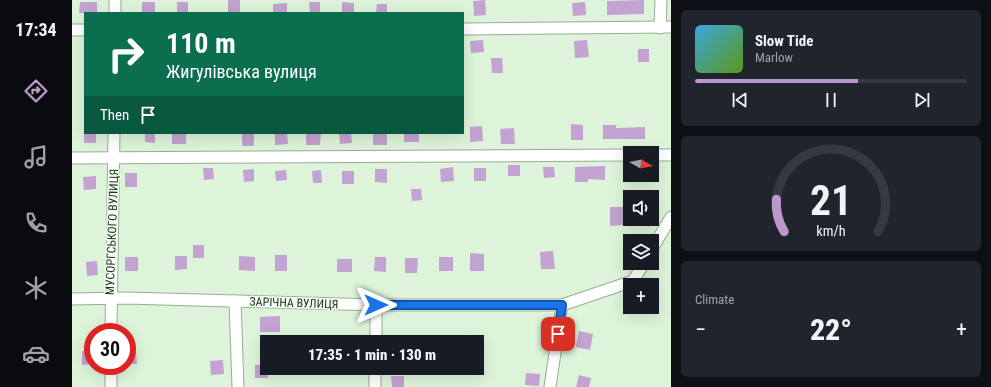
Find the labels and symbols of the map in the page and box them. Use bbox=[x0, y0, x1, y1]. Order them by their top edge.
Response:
north arrow bbox=[623, 146, 659, 182]
street label: МУСОРГСЬКОГО ВУЛИЦЯ bbox=[103, 169, 121, 295]
position arrow bbox=[355, 284, 397, 326]
street label: ЗАРІЧНА ВУЛИЦЯ bbox=[249, 294, 339, 312]
pin bbox=[541, 317, 575, 351]
speed limit sign: 30 bbox=[84, 323, 136, 375]

